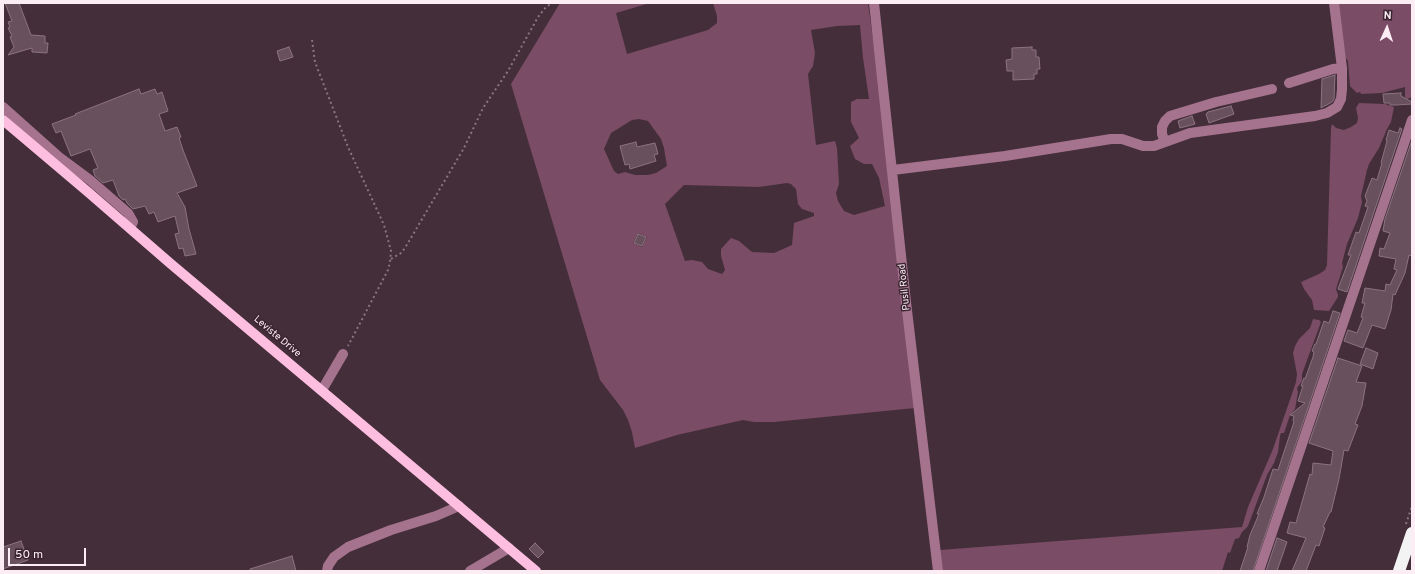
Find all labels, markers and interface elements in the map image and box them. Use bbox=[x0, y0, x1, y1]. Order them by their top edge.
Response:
north arrow bbox=[1367, 8, 1407, 48]
text: N bbox=[1383, 9, 1392, 23]
street label: Pusil Road bbox=[897, 263, 913, 311]
street label: Leviste Drive bbox=[251, 314, 303, 360]
scale bar bbox=[10, 540, 88, 566]
text: 50 m bbox=[15, 547, 43, 563]

